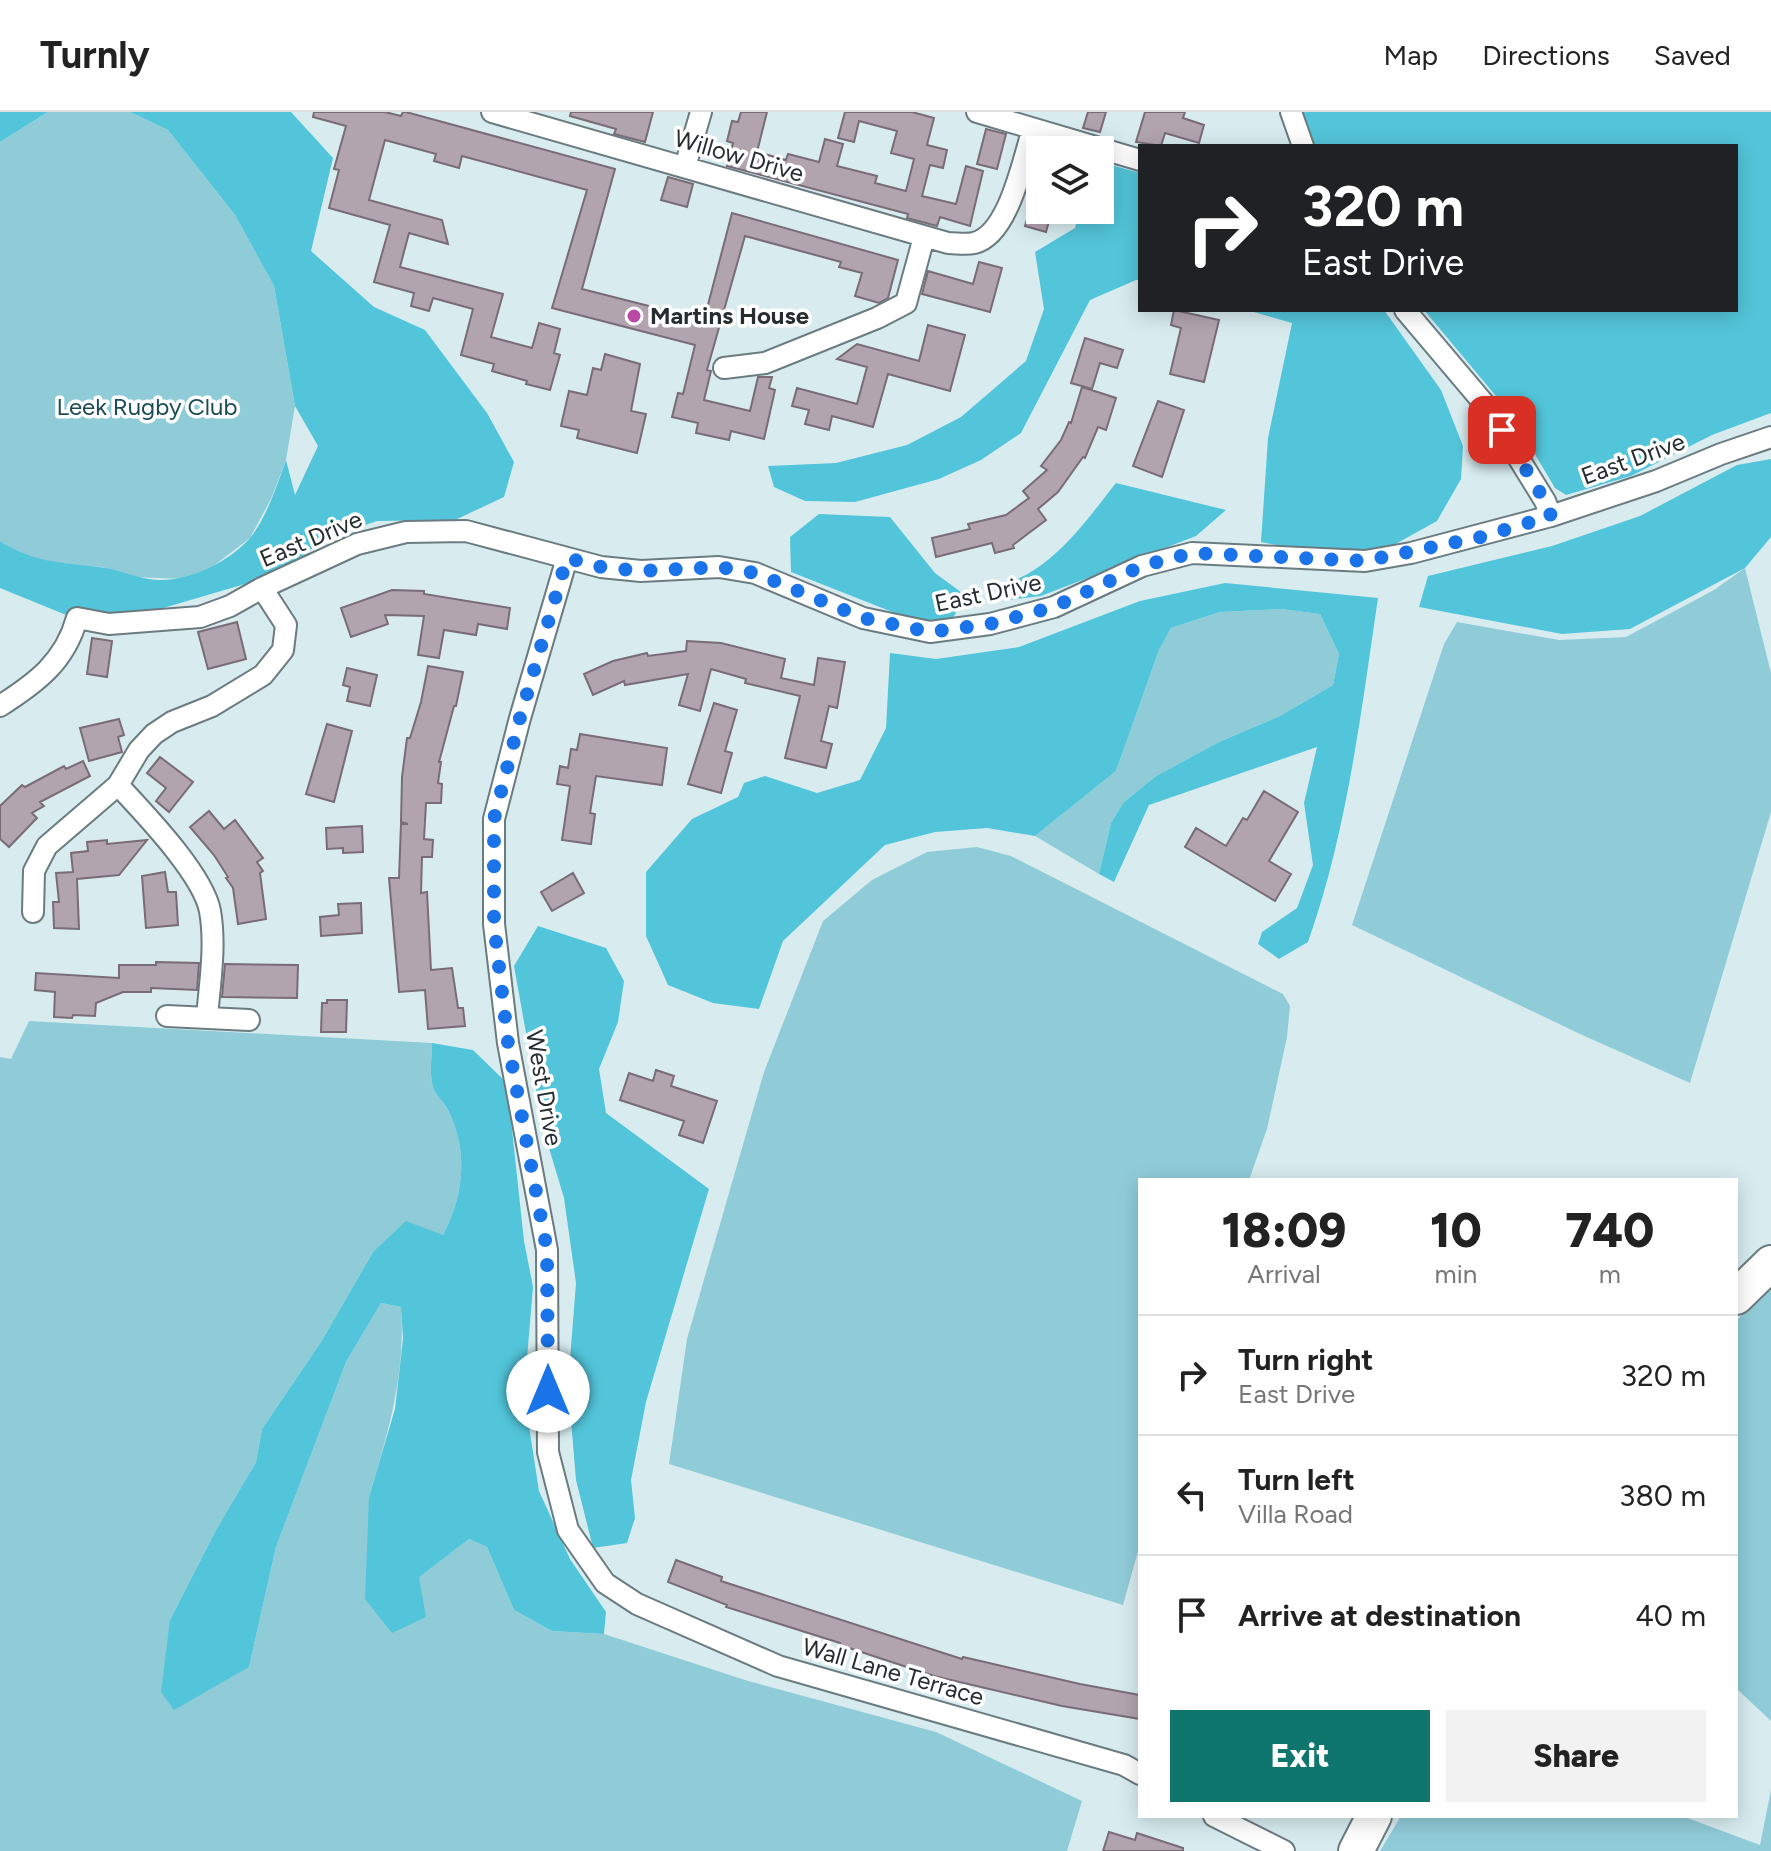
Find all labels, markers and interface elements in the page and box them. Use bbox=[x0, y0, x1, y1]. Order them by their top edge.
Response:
text: Turnly bbox=[40, 32, 150, 78]
text: Map bbox=[1384, 38, 1438, 72]
text: Directions bbox=[1482, 38, 1610, 72]
text: Saved bbox=[1654, 38, 1731, 72]
street label: Willow Drive bbox=[671, 123, 807, 188]
map controls bbox=[1026, 136, 1114, 224]
button: layers bbox=[1026, 136, 1114, 224]
text: 320 m bbox=[1302, 173, 1464, 240]
icon: right bbox=[1170, 176, 1274, 280]
text: East Drive bbox=[1302, 241, 1464, 284]
place label: Martins House bbox=[650, 301, 809, 330]
marker: Martins House bbox=[625, 307, 643, 325]
park label: Leek Rugby Club bbox=[56, 392, 238, 421]
pin bbox=[1468, 396, 1536, 464]
icon: arrive bbox=[1480, 408, 1524, 452]
street label: East Drive bbox=[1577, 426, 1689, 491]
street label: East Drive bbox=[255, 504, 366, 573]
street label: East Drive bbox=[932, 567, 1044, 618]
street label: West Drive bbox=[520, 1028, 569, 1148]
text: 18:09 bbox=[1222, 1201, 1346, 1259]
text: 10 bbox=[1430, 1201, 1482, 1259]
text: 740 bbox=[1565, 1201, 1654, 1259]
text: Arrival bbox=[1247, 1258, 1321, 1290]
text: min bbox=[1435, 1258, 1477, 1290]
text: m bbox=[1599, 1258, 1621, 1290]
text: Turn right bbox=[1238, 1341, 1373, 1378]
position arrow bbox=[506, 1349, 590, 1433]
icon: right bbox=[1170, 1353, 1214, 1397]
text: 320 m bbox=[1621, 1357, 1706, 1394]
text: East Drive bbox=[1238, 1378, 1355, 1410]
text: Turn left bbox=[1238, 1461, 1355, 1498]
icon: left bbox=[1170, 1473, 1214, 1517]
text: 380 m bbox=[1619, 1477, 1706, 1514]
text: Villa Road bbox=[1238, 1498, 1353, 1530]
icon: arrive bbox=[1170, 1593, 1214, 1637]
text: Arrive at destination bbox=[1238, 1597, 1521, 1634]
text: 40 m bbox=[1635, 1597, 1706, 1634]
street label: Wall Lane Terrace bbox=[799, 1632, 987, 1711]
button: Exit bbox=[1170, 1710, 1430, 1802]
button: Share bbox=[1446, 1710, 1706, 1802]

